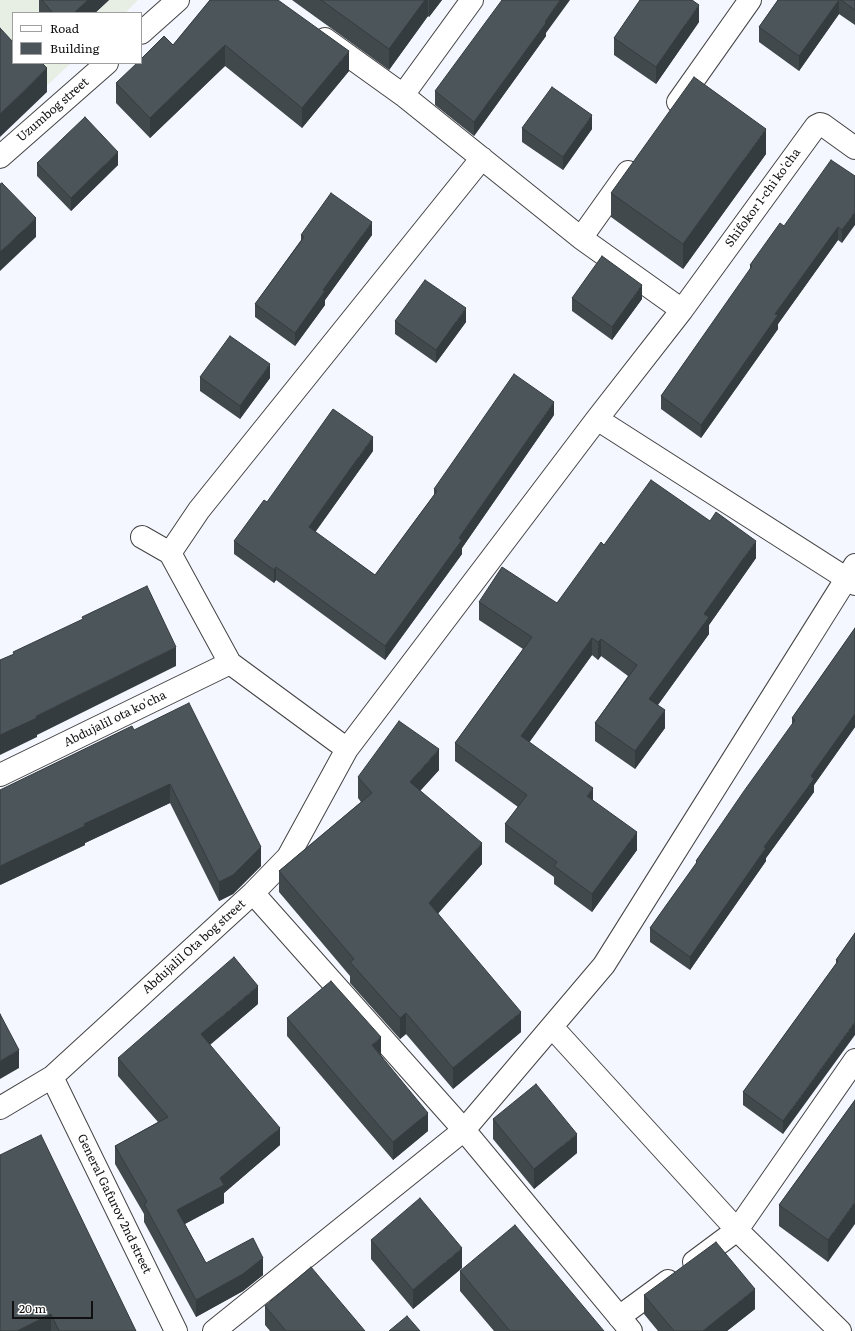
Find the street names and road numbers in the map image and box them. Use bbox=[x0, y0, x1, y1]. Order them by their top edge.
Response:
street label: Uzumbog street bbox=[14, 75, 92, 145]
street label: Shifokor 1-chi ko'cha bbox=[722, 146, 804, 250]
street label: Abdujalil ota ko'cha bbox=[61, 688, 169, 750]
street label: Abdujalil Ota bog street bbox=[139, 897, 249, 997]
street label: General Gafurov 2nd street bbox=[74, 1132, 154, 1276]

